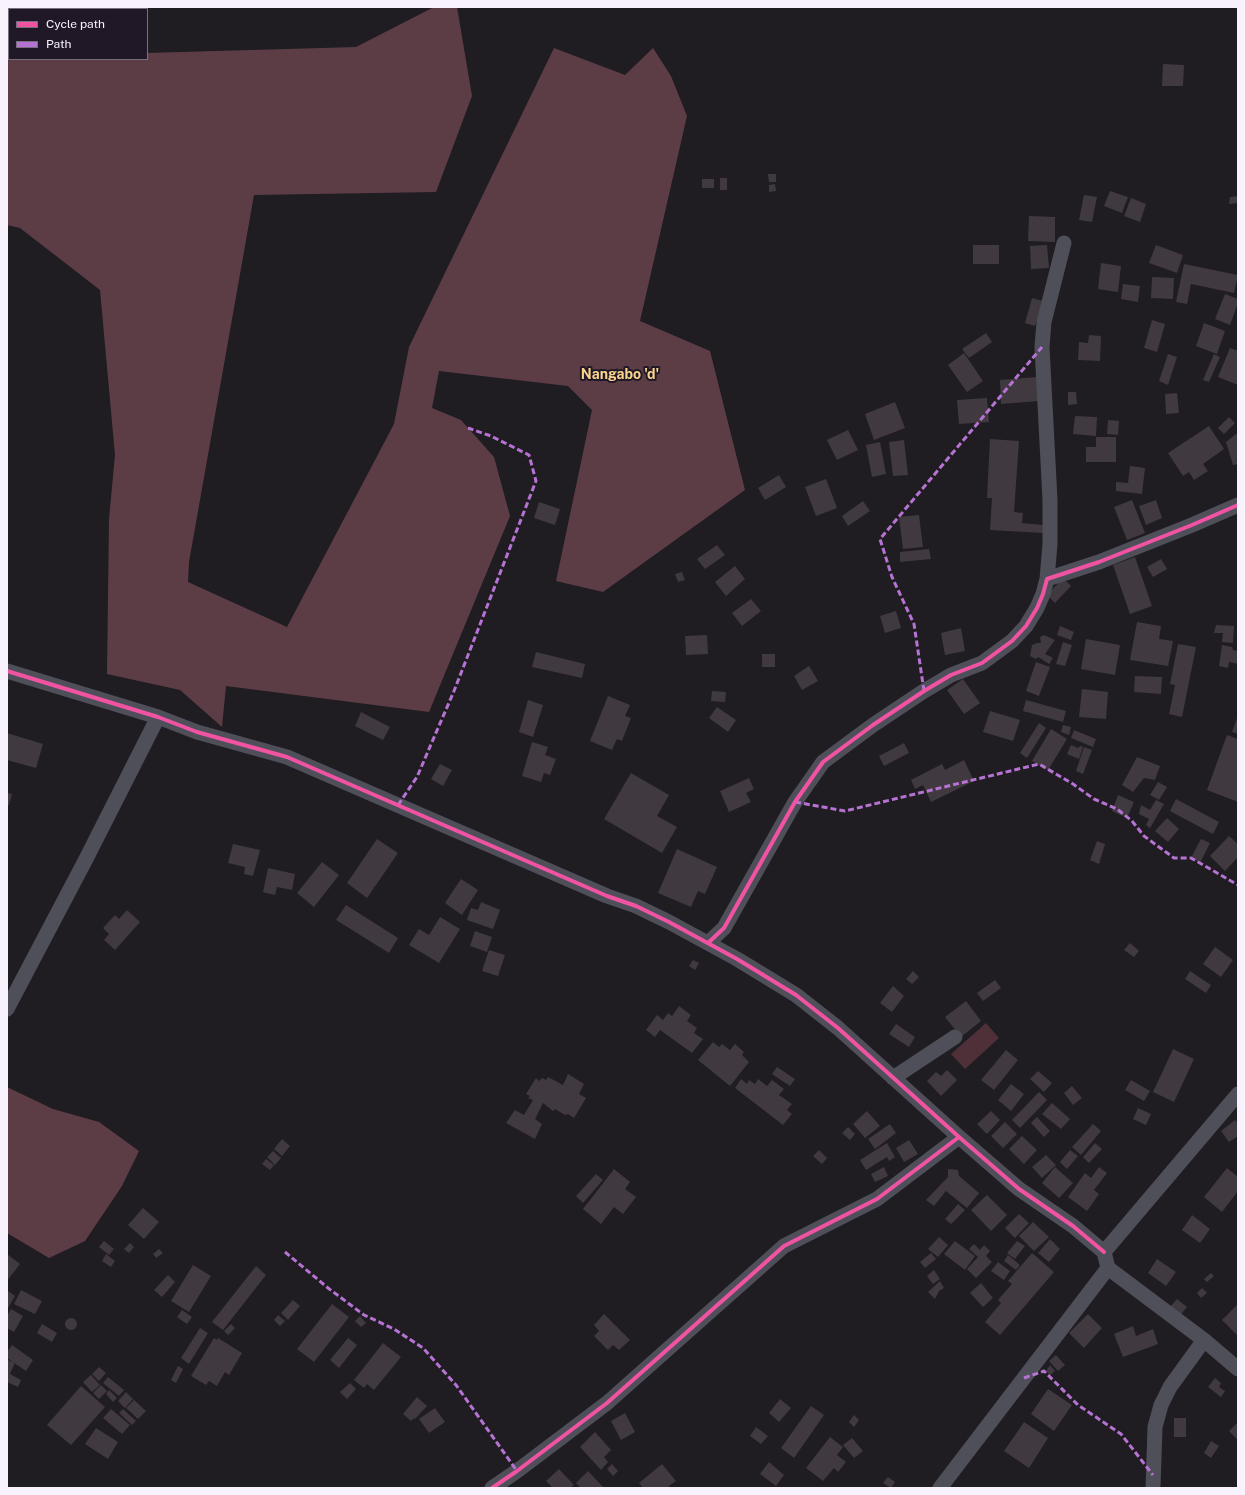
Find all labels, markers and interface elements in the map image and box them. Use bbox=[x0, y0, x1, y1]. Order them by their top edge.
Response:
legend bbox=[8, 8, 148, 60]
text: Cycle path bbox=[46, 17, 105, 31]
text: Path bbox=[46, 37, 72, 51]
district label: Nangabo 'd' bbox=[581, 367, 659, 383]

